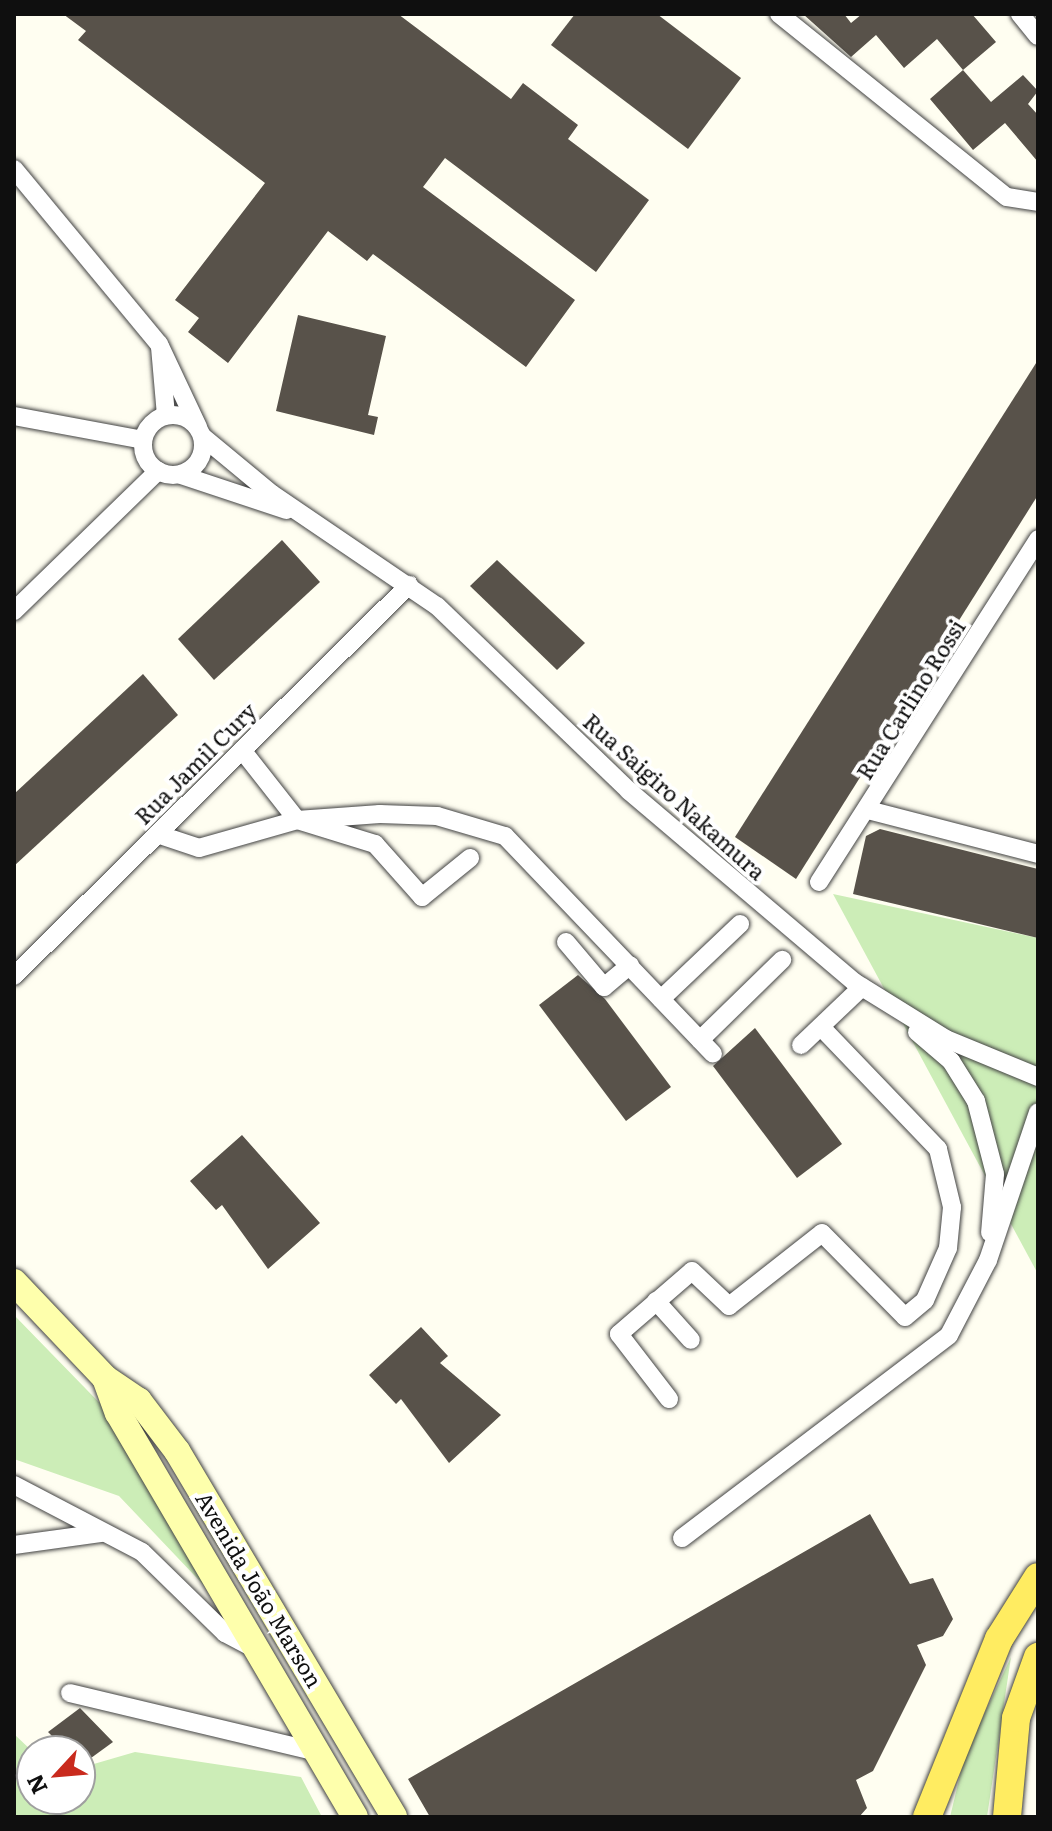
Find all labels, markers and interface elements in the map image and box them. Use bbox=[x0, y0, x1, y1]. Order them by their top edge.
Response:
street label: Rua Carlino Rossi bbox=[850, 614, 970, 784]
street label: Rua Jamil Cury bbox=[129, 697, 261, 829]
street label: Rua Saigiro Nakamura bbox=[579, 707, 771, 885]
street label: Avenida João Marson bbox=[191, 1486, 329, 1692]
north arrow bbox=[16, 1735, 96, 1815]
text: N bbox=[17, 1769, 55, 1800]

